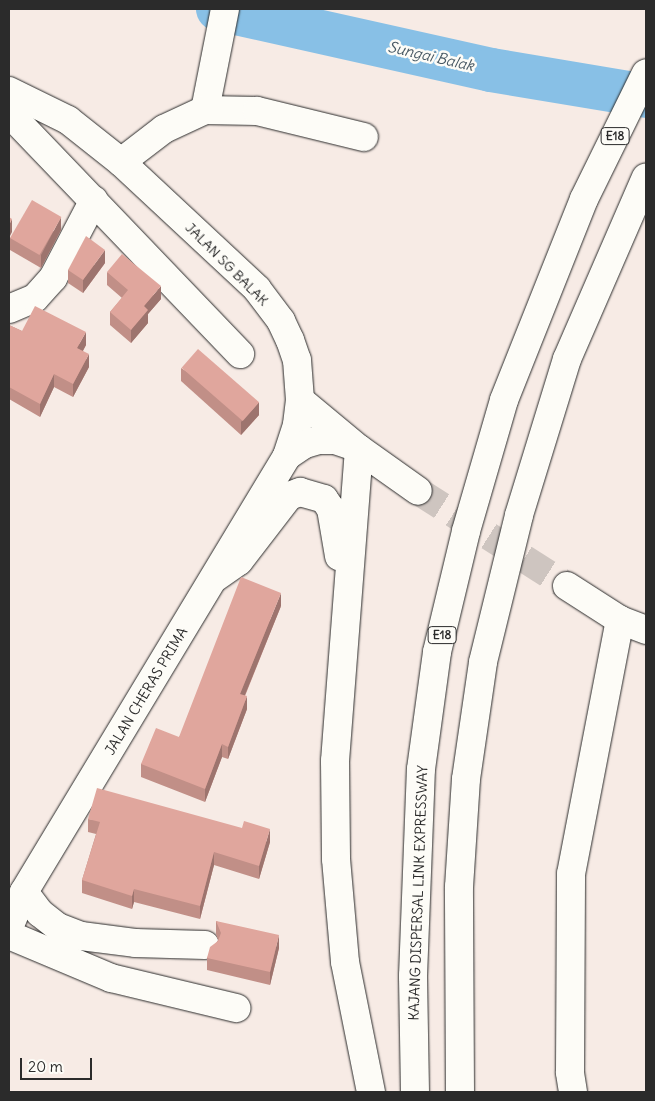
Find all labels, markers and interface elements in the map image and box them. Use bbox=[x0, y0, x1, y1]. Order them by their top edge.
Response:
water label: Sungai Balak bbox=[386, 37, 476, 75]
road number: E18 bbox=[600, 126, 630, 146]
street label: JALAN SG BALAK bbox=[182, 219, 272, 309]
street label: JALAN CHERAS PRIMA bbox=[101, 624, 191, 758]
road number: E18 bbox=[427, 626, 457, 644]
street label: KAJANG DISPERSAL LINK EXPRESSWAY bbox=[405, 765, 431, 1021]
scale bar bbox=[22, 1048, 95, 1080]
text: 20 m bbox=[28, 1057, 63, 1076]

